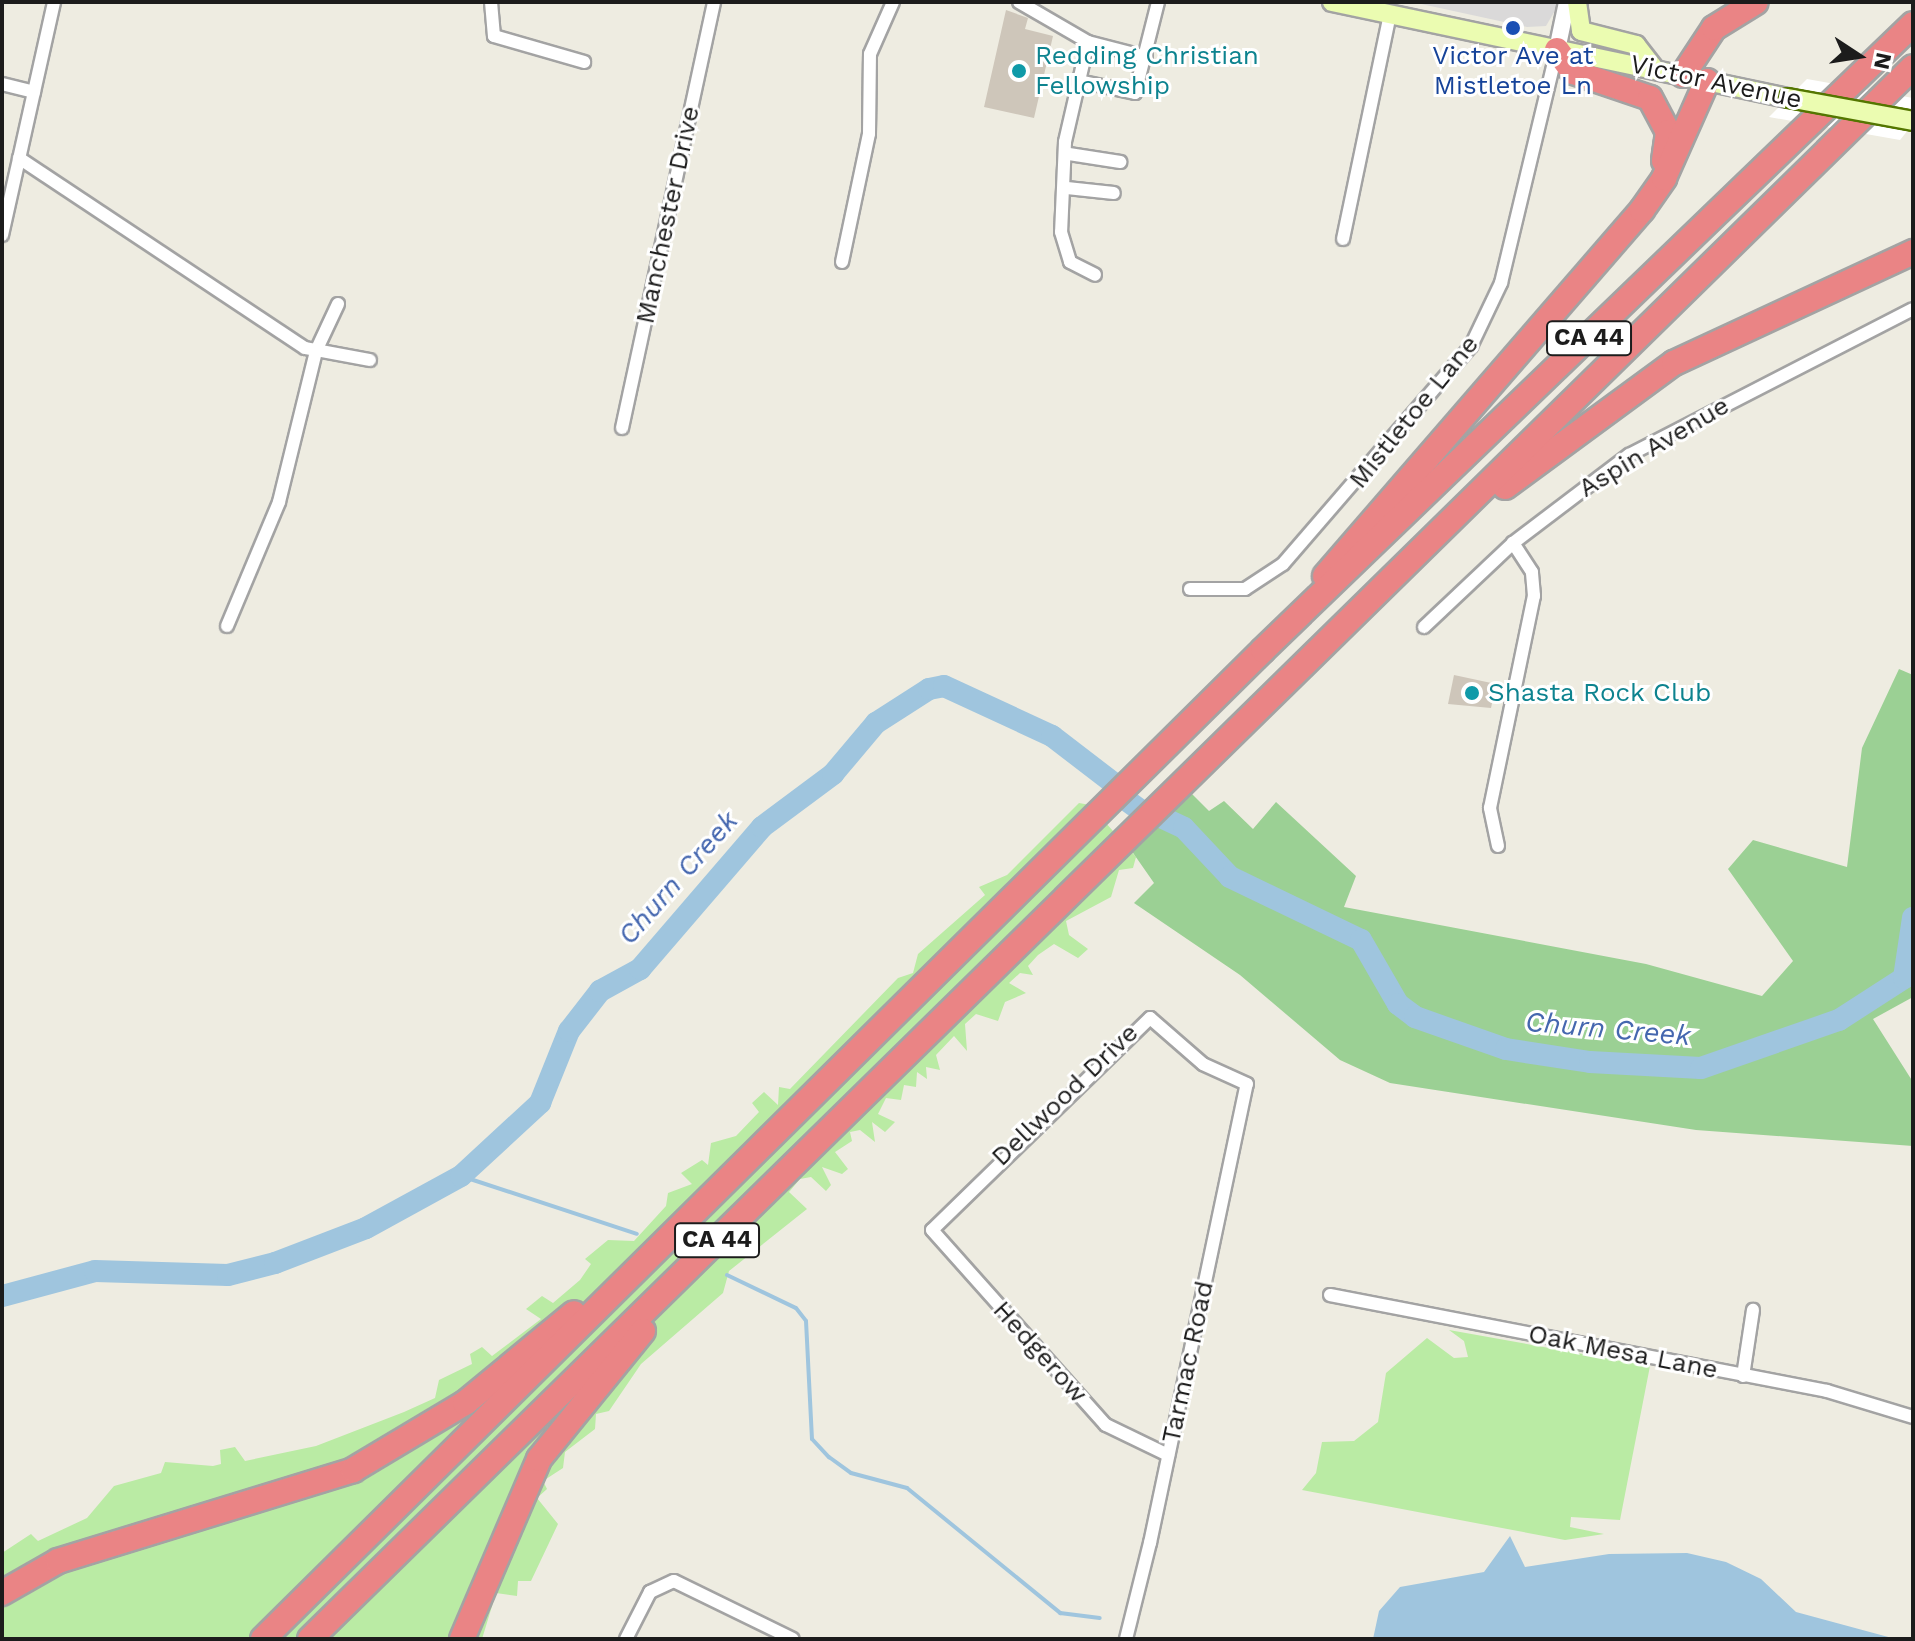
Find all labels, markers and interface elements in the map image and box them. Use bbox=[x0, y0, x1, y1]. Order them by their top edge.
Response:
north arrow bbox=[1819, 16, 1899, 96]
marker: Victor Ave at Mistletoe Ln bbox=[1504, 19, 1522, 37]
place label: Redding Christian Fellowship bbox=[1035, 40, 1259, 102]
place label: Victor Ave at Mistletoe Ln bbox=[1431, 40, 1595, 102]
street label: Victor Avenue bbox=[1627, 48, 1805, 116]
text: N bbox=[1869, 51, 1897, 72]
marker: Redding Christian Fellowship bbox=[1010, 62, 1028, 80]
street label: Manchester Drive bbox=[630, 103, 706, 327]
road number: CA 44 bbox=[1545, 318, 1633, 358]
street label: Mistletoe Lane bbox=[1343, 329, 1485, 495]
street label: Aspin Avenue bbox=[1573, 390, 1735, 504]
place label: Shasta Rock Club bbox=[1488, 677, 1712, 709]
marker: Shasta Rock Club bbox=[1463, 684, 1481, 702]
water label: Churn Creek bbox=[611, 804, 745, 952]
water label: Churn Creek bbox=[1524, 1005, 1692, 1053]
street label: Dellwood Drive bbox=[985, 1017, 1145, 1173]
road number: CA 44 bbox=[673, 1220, 761, 1260]
street label: Tarmac Road bbox=[1156, 1278, 1220, 1446]
street label: Hedgerow bbox=[986, 1295, 1094, 1409]
street label: Oak Mesa Lane bbox=[1525, 1318, 1721, 1386]

